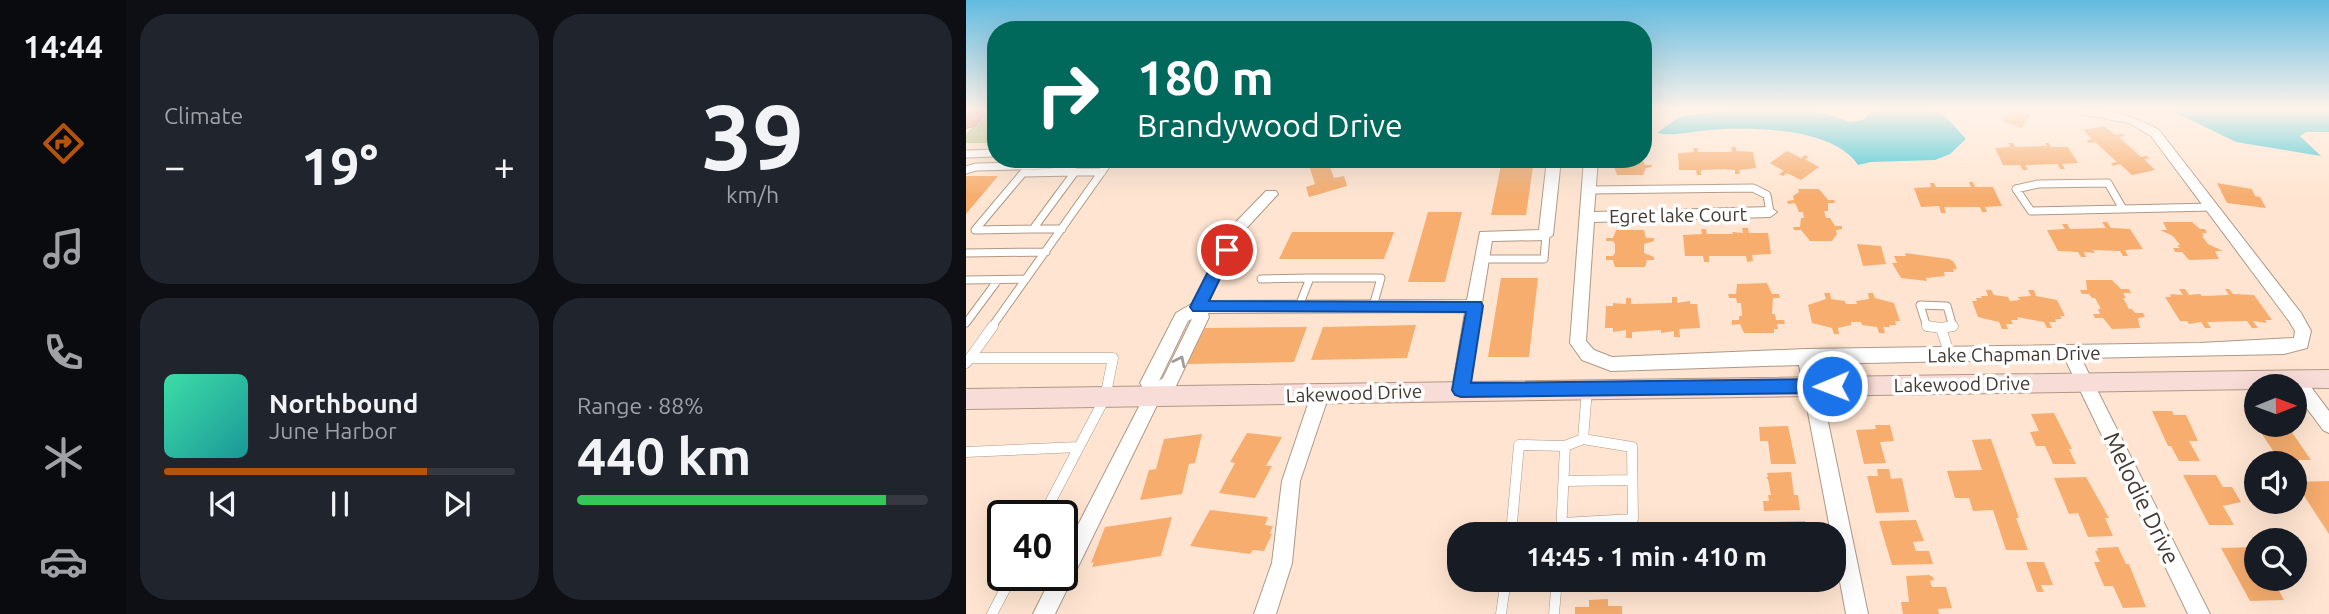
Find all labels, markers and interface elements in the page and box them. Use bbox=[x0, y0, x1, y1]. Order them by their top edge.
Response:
text: 14:44 bbox=[23, 28, 103, 64]
icon: right bbox=[1022, 49, 1113, 140]
text: 180 m bbox=[1137, 49, 1274, 104]
text: 39 bbox=[701, 85, 804, 187]
text: Climate bbox=[164, 103, 243, 128]
text: Brandywood Drive bbox=[1137, 107, 1403, 143]
icon: directions bbox=[39, 119, 88, 168]
text: 19° bbox=[301, 137, 378, 195]
text: − bbox=[164, 145, 185, 187]
text: + bbox=[494, 145, 515, 187]
text: km/h bbox=[726, 182, 779, 207]
street label: Egret lake Court bbox=[1609, 203, 1748, 227]
pin bbox=[1197, 220, 1257, 280]
icon: music bbox=[39, 224, 88, 273]
icon: arrive bbox=[1208, 231, 1246, 269]
icon: phone bbox=[39, 328, 88, 377]
street label: Lake Chapman Drive bbox=[1927, 341, 2101, 367]
position arrow bbox=[1795, 349, 1869, 423]
one-way arrow bbox=[1171, 356, 1185, 368]
street label: Lakewood Drive bbox=[1894, 372, 2030, 396]
north arrow bbox=[2244, 374, 2306, 438]
map controls bbox=[2244, 374, 2307, 591]
street label: Lakewood Drive bbox=[1285, 380, 1423, 406]
text: Northbound bbox=[269, 389, 418, 418]
text: Range · 88% bbox=[577, 393, 704, 418]
text: June Harbor bbox=[269, 418, 397, 443]
text: 440 km bbox=[577, 427, 751, 485]
street label: Melodie Drive bbox=[2099, 428, 2185, 568]
icon: climate bbox=[39, 433, 88, 482]
button: sound bbox=[2244, 451, 2307, 514]
icon: previous bbox=[204, 485, 242, 523]
icon: pause bbox=[321, 485, 359, 523]
icon: next bbox=[438, 485, 476, 523]
speed limit sign: 40 bbox=[987, 500, 1078, 591]
button: search bbox=[2244, 528, 2307, 591]
icon: car bbox=[39, 537, 88, 586]
text: 14:45 · 1 min · 410 m bbox=[1526, 542, 1767, 571]

